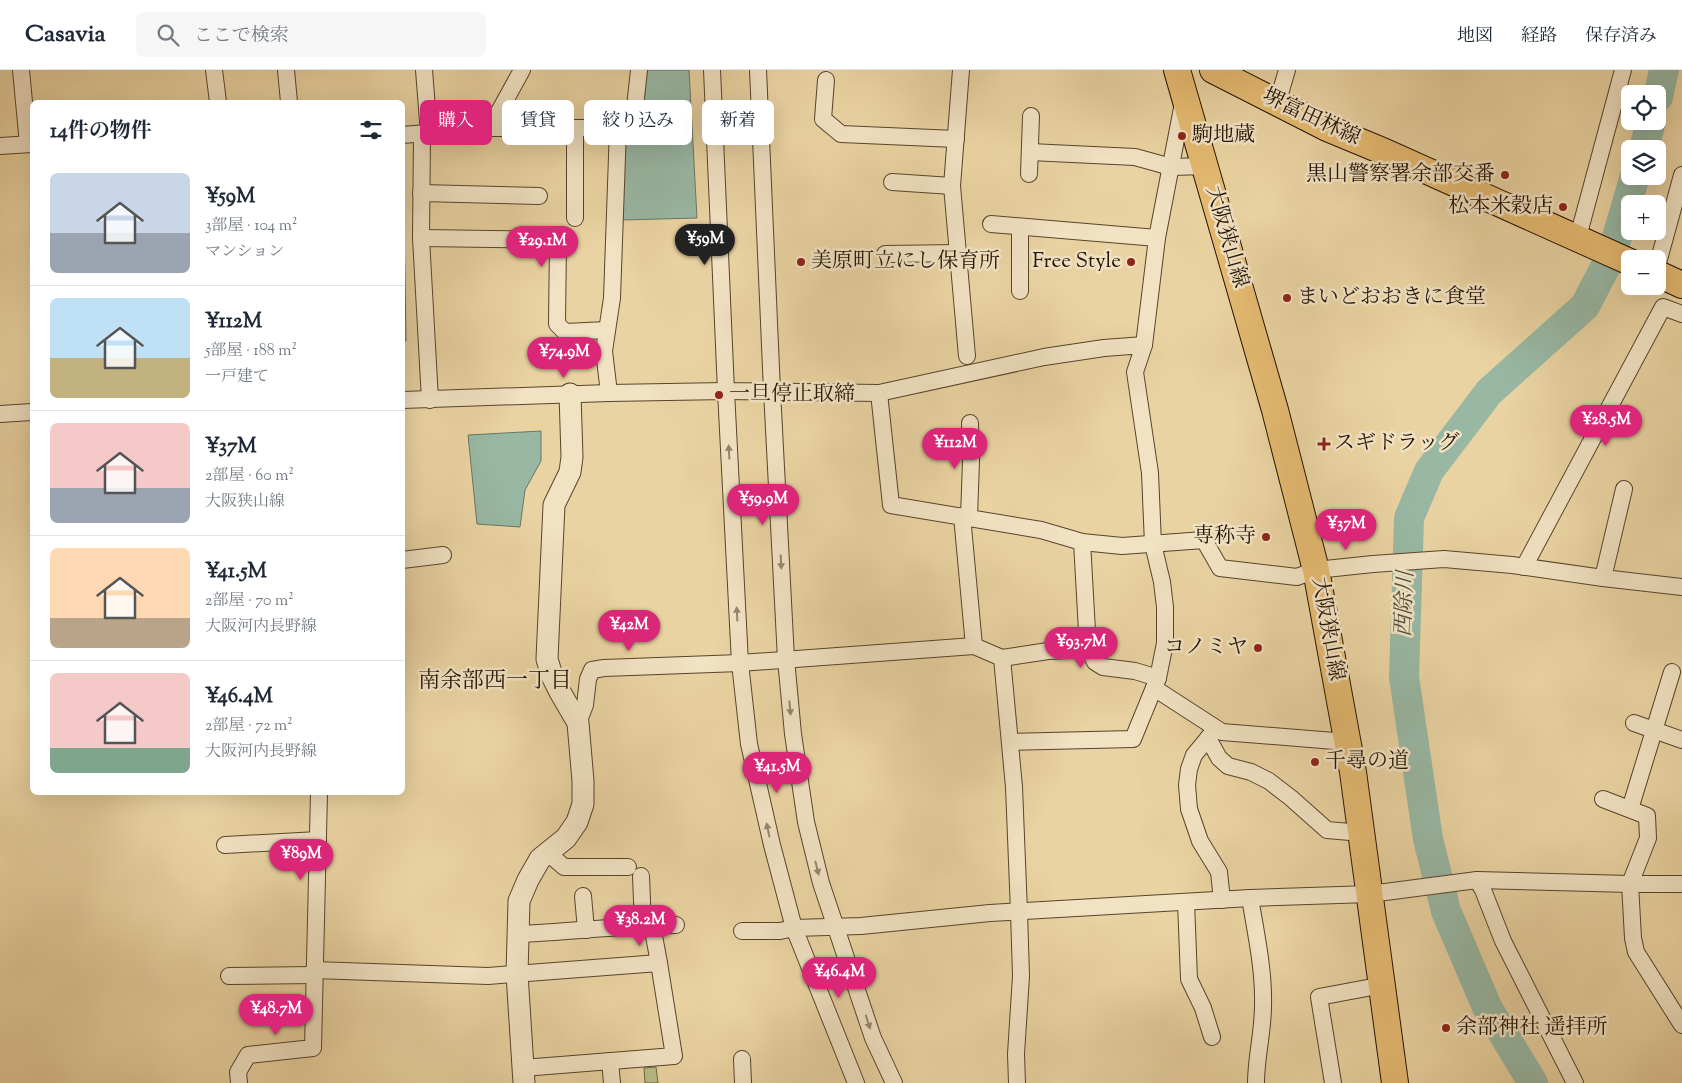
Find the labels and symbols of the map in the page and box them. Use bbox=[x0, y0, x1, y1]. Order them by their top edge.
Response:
street label: 堺富田林線 bbox=[1257, 82, 1365, 154]
place label: 駒地蔵 bbox=[1192, 121, 1255, 151]
marker: 駒地蔵 bbox=[1176, 130, 1188, 142]
place label: 黒山警察署余部交番 bbox=[1306, 160, 1495, 190]
marker: 黒山警察署余部交番 bbox=[1499, 169, 1511, 181]
street label: 大阪狭山線 bbox=[1197, 182, 1255, 292]
place label: 松本米穀店 bbox=[1448, 192, 1553, 222]
marker: 松本米穀店 bbox=[1557, 201, 1569, 213]
pin: ¥59M bbox=[675, 224, 735, 266]
pin: ¥29.1M bbox=[501, 226, 583, 268]
place label: 美原町立にし保育所 bbox=[811, 247, 1000, 277]
place label: Free Style bbox=[1032, 247, 1121, 277]
marker: 美原町立にし保育所 bbox=[795, 256, 807, 268]
marker: Free Style bbox=[1125, 256, 1137, 268]
place label: まいどおおきに食堂 bbox=[1297, 283, 1486, 313]
marker: まいどおおきに食堂 bbox=[1281, 292, 1293, 304]
pin: ¥74.9M bbox=[523, 336, 605, 379]
place label: 一旦停止取締 bbox=[729, 380, 855, 410]
marker: 一旦停止取締 bbox=[713, 389, 725, 401]
pin: ¥28.5M bbox=[1565, 404, 1647, 447]
pin: ¥112M bbox=[920, 428, 990, 470]
place label: スギドラッグ bbox=[1334, 429, 1460, 459]
marker: スギドラッグ bbox=[1318, 438, 1330, 450]
one-way arrow bbox=[725, 444, 733, 460]
pin: ¥59.9M bbox=[722, 484, 804, 526]
pin: ¥37M bbox=[1316, 508, 1376, 551]
place label: 専称寺 bbox=[1193, 522, 1256, 552]
marker: 専称寺 bbox=[1260, 531, 1272, 543]
one-way arrow bbox=[777, 555, 785, 571]
water label: 西除川 bbox=[1389, 568, 1423, 638]
street label: 大阪狭山線 bbox=[1303, 575, 1351, 683]
one-way arrow bbox=[733, 606, 741, 622]
pin: ¥42M bbox=[599, 610, 659, 652]
pin: ¥93.7M bbox=[1040, 626, 1122, 669]
place label: コノミヤ bbox=[1164, 633, 1248, 663]
marker: コノミヤ bbox=[1252, 642, 1264, 654]
district label: 南余部西一丁目 bbox=[418, 666, 572, 698]
one-way arrow bbox=[787, 700, 795, 716]
place label: 千尋の道 bbox=[1325, 747, 1409, 777]
pin: ¥41.5M bbox=[736, 752, 818, 794]
marker: 千尋の道 bbox=[1309, 756, 1321, 768]
one-way arrow bbox=[764, 822, 772, 838]
pin: ¥89M bbox=[271, 838, 331, 881]
one-way arrow bbox=[813, 860, 821, 875]
pin: ¥38.2M bbox=[599, 904, 681, 947]
pin: ¥46.4M bbox=[798, 956, 880, 999]
pin: ¥48.7M bbox=[235, 994, 317, 1036]
place label: 余部神社 遥拝所 bbox=[1456, 1013, 1607, 1043]
one-way arrow bbox=[865, 1015, 872, 1030]
marker: 余部神社 遥拝所 bbox=[1440, 1022, 1452, 1034]

